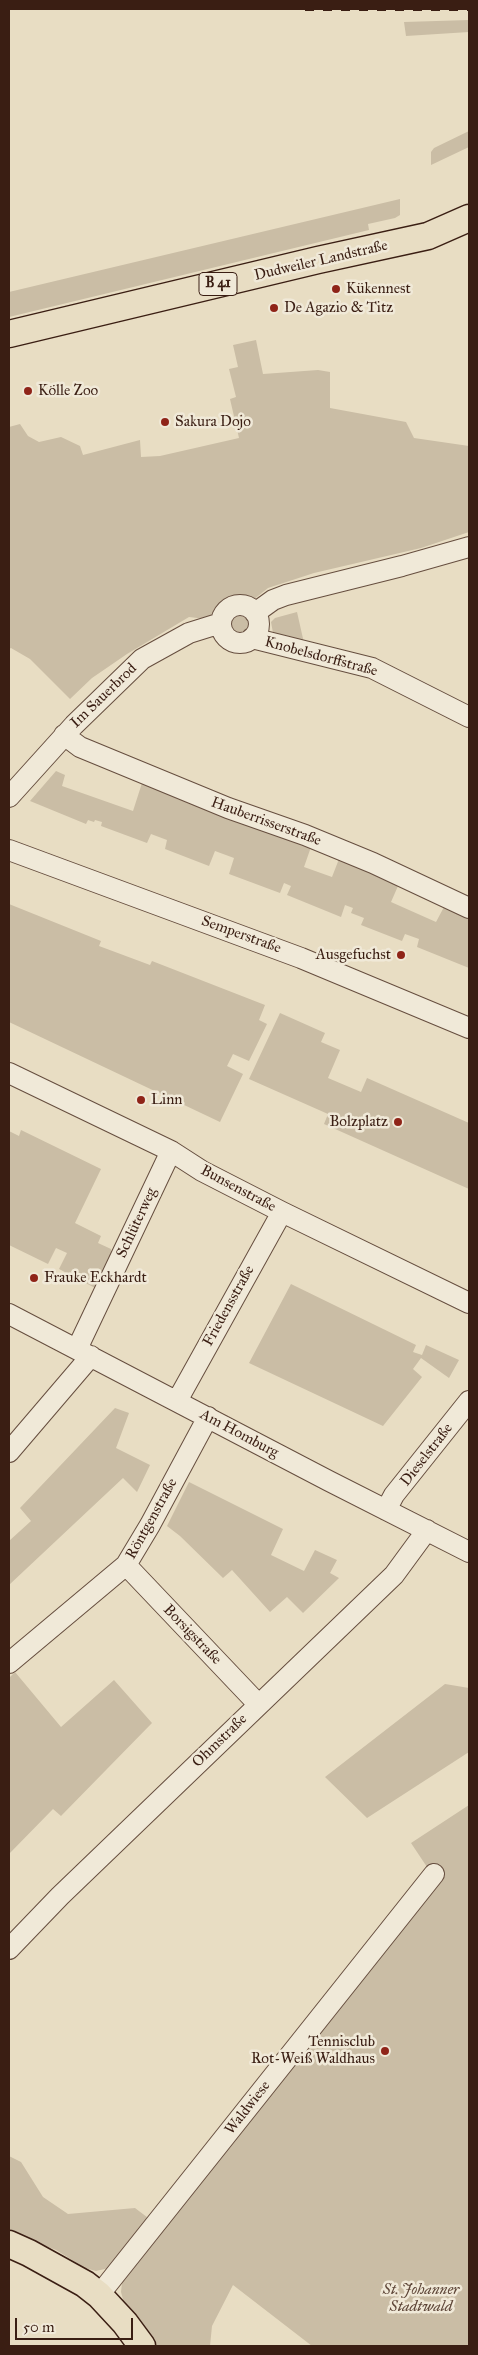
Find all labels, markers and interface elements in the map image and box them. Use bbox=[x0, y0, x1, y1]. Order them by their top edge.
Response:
street label: Dudweiler Landstraße bbox=[253, 237, 389, 285]
road number: B 41 bbox=[199, 272, 237, 296]
place label: Kükennest bbox=[346, 280, 411, 298]
marker: Kükennest bbox=[330, 283, 342, 295]
place label: De Agazio & Titz bbox=[284, 299, 393, 317]
marker: De Agazio & Titz bbox=[268, 302, 280, 314]
place label: Kölle Zoo bbox=[38, 382, 98, 400]
marker: Kölle Zoo bbox=[22, 385, 34, 397]
place label: Sakura Dojo bbox=[175, 413, 251, 431]
marker: Sakura Dojo bbox=[159, 416, 171, 428]
street label: Knobelsdorffstraße bbox=[263, 633, 379, 681]
street label: Im Sauerbrod bbox=[67, 660, 141, 732]
street label: Hauberrisserstraße bbox=[209, 794, 323, 850]
street label: Semperstraße bbox=[199, 912, 283, 958]
place label: Ausgefuchst bbox=[316, 946, 391, 964]
marker: Ausgefuchst bbox=[395, 949, 407, 961]
place label: Linn bbox=[151, 1091, 182, 1109]
marker: Linn bbox=[135, 1094, 147, 1106]
place label: Bolzplatz bbox=[329, 1113, 388, 1131]
marker: Bolzplatz bbox=[392, 1116, 404, 1128]
street label: Bunsenstraße bbox=[197, 1162, 279, 1216]
street label: Schlüterweg bbox=[113, 1185, 161, 1261]
street label: Friedensstraße bbox=[199, 1262, 259, 1350]
place label: Frauke Eckhardt bbox=[44, 1269, 147, 1287]
marker: Frauke Eckhardt bbox=[28, 1272, 40, 1284]
street label: Am Homburg bbox=[196, 1406, 282, 1462]
street label: Dieselstraße bbox=[397, 1420, 457, 1490]
street label: Röntgenstraße bbox=[122, 1475, 182, 1563]
street label: Borsigstraße bbox=[159, 1601, 225, 1669]
street label: Ohmstraße bbox=[189, 1711, 251, 1771]
place label: Tennisclub Rot-Weiß Waldhaus bbox=[251, 2033, 375, 2068]
marker: Tennisclub Rot-Weiß Waldhaus bbox=[379, 2045, 391, 2057]
street label: Waldwiese bbox=[221, 2078, 275, 2138]
park label: St. Johanner Stadtwald bbox=[383, 2281, 459, 2316]
scale bar bbox=[18, 2308, 135, 2340]
text: 50 m bbox=[23, 2318, 55, 2336]

